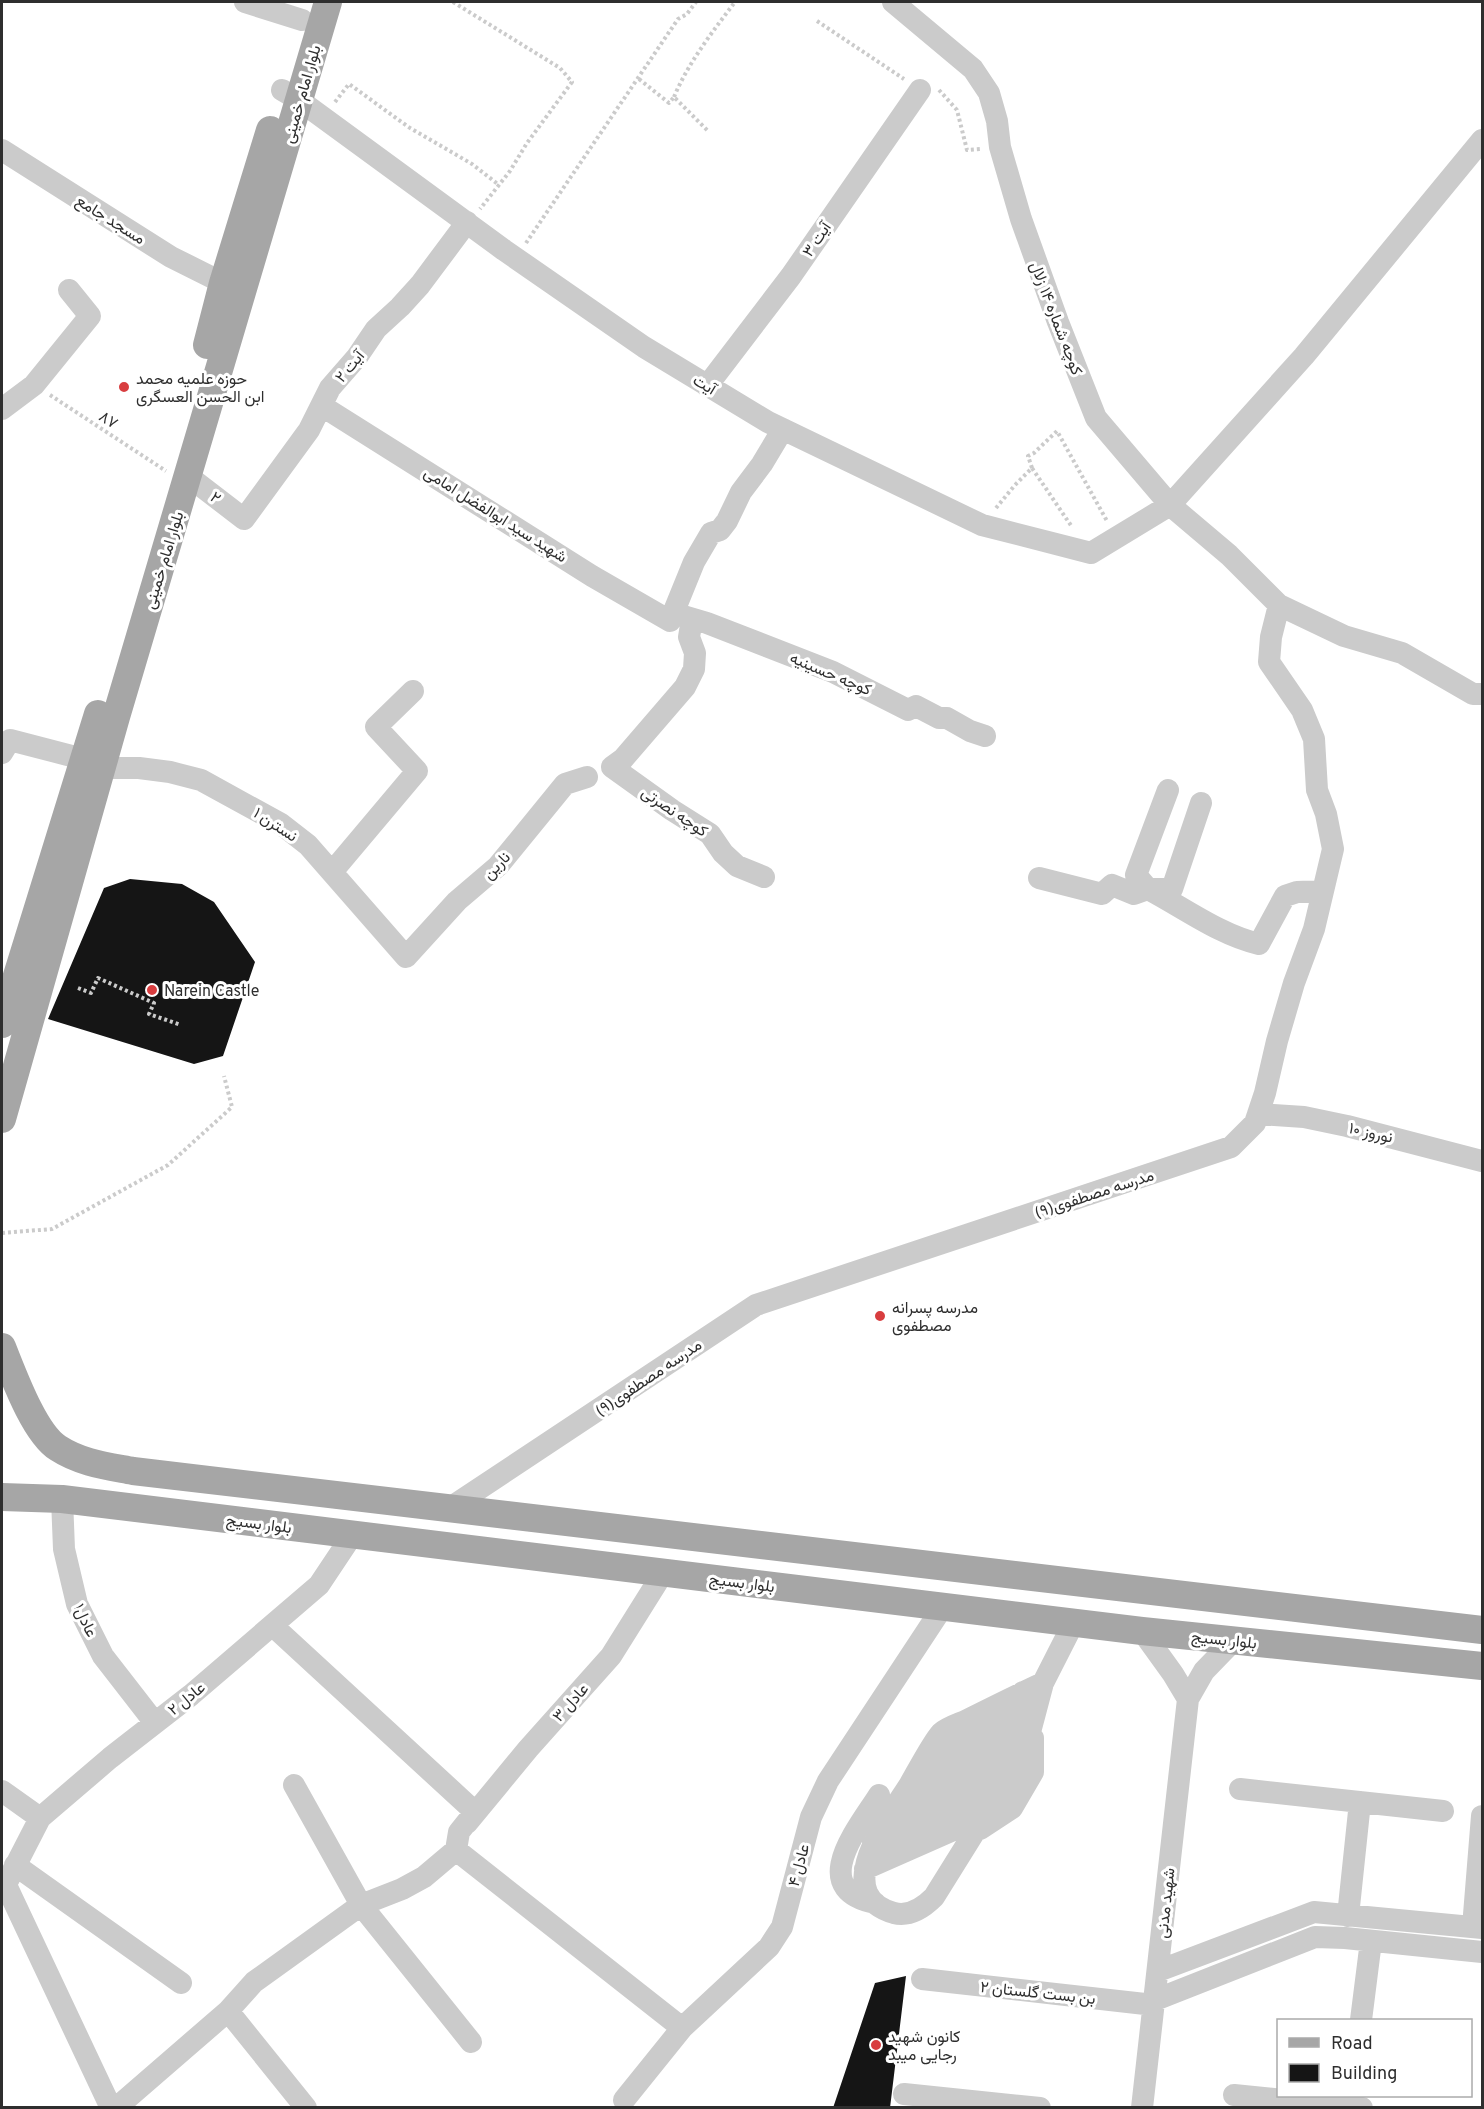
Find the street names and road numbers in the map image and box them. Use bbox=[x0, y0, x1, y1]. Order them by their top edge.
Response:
street label: بلوار امام خمینی bbox=[279, 43, 326, 146]
street label: مسجد جامع bbox=[71, 191, 148, 250]
street label: آیت ۳ bbox=[799, 218, 837, 261]
street label: کوچه شماره ۱۴ زلال bbox=[1024, 259, 1086, 378]
street label: آیت ۲ bbox=[331, 346, 370, 387]
street label: آیت bbox=[689, 371, 720, 401]
street label: ۸۷ bbox=[95, 407, 121, 434]
street label: شهید سید ابوالفضل امامی bbox=[420, 463, 570, 568]
street label: ۲ bbox=[205, 488, 224, 509]
street label: بلوار امام خمینی bbox=[141, 509, 189, 612]
street label: کوچه حسینیه bbox=[786, 649, 874, 701]
street label: کوچه نصرتی bbox=[637, 783, 711, 842]
street label: نسترن ۱ bbox=[249, 804, 301, 847]
street label: نارین bbox=[479, 848, 516, 885]
street label: نوروز ۱۰ bbox=[1347, 1119, 1395, 1149]
street label: مدرسه مصطفوی(۹) bbox=[1033, 1166, 1157, 1224]
street label: مدرسه مصطفوی(۹) bbox=[592, 1336, 706, 1422]
street label: بلوار بسیج bbox=[225, 1511, 293, 1539]
street label: بلوار بسیج bbox=[708, 1570, 776, 1598]
street label: عادل۱ bbox=[68, 1601, 101, 1641]
street label: بلوار بسیج bbox=[1190, 1628, 1258, 1654]
street label: عادل ۲ bbox=[164, 1678, 210, 1721]
street label: عادل ۳ bbox=[549, 1680, 594, 1727]
street label: عادل ۴ bbox=[785, 1842, 815, 1889]
street label: شهید مدنی bbox=[1153, 1867, 1181, 1939]
street label: بن بست گلستان ۲ bbox=[979, 1978, 1096, 2010]

